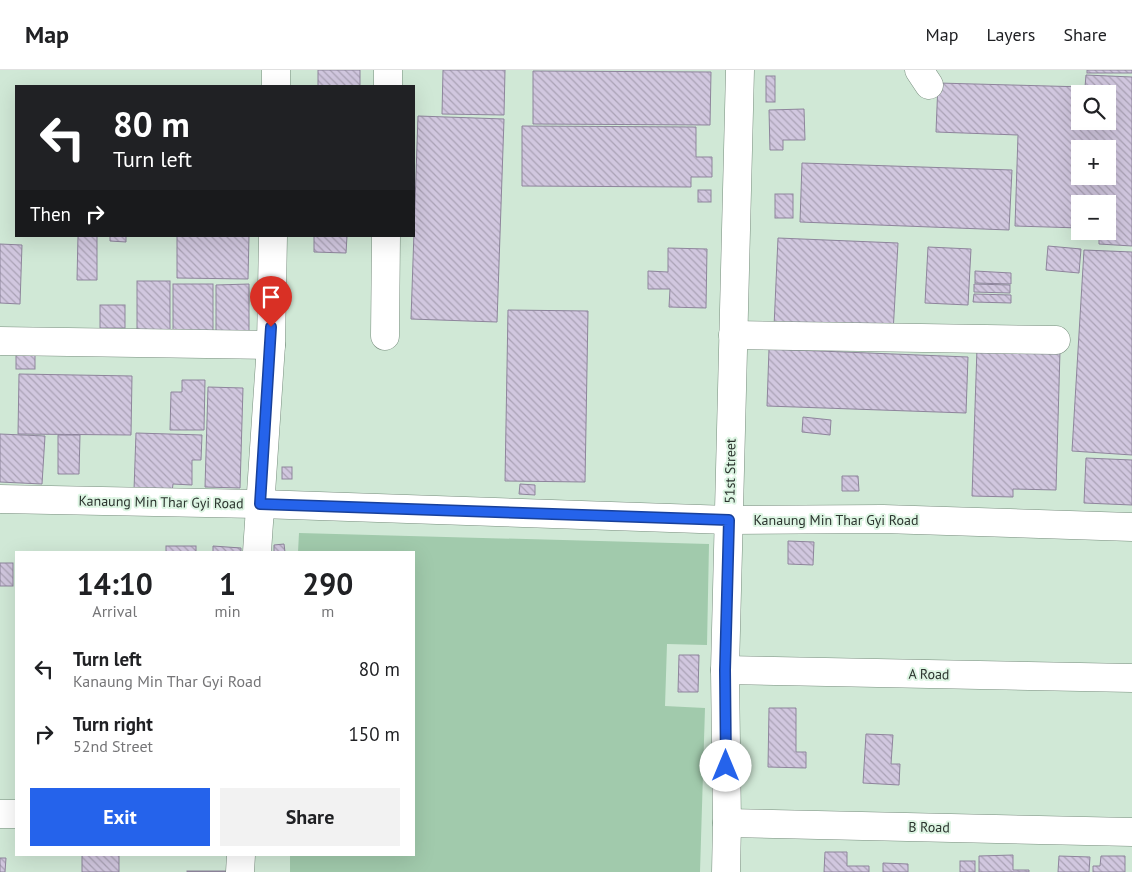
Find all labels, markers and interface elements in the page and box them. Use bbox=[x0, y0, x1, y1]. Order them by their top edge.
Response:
text: Map bbox=[25, 19, 69, 50]
text: Map bbox=[926, 23, 958, 46]
text: Layers bbox=[986, 23, 1035, 46]
text: Share bbox=[1063, 23, 1107, 46]
map controls bbox=[1071, 85, 1116, 240]
button: search bbox=[1071, 85, 1116, 130]
text: 80 m bbox=[113, 101, 190, 147]
icon: left bbox=[30, 105, 95, 170]
button: + bbox=[1071, 140, 1116, 185]
text: Turn left bbox=[113, 145, 192, 173]
button: − bbox=[1071, 195, 1116, 240]
icon: right bbox=[81, 200, 109, 228]
text: Then bbox=[30, 202, 71, 226]
pin bbox=[250, 276, 292, 327]
icon: arrive bbox=[257, 283, 285, 311]
street label: 51st Street bbox=[720, 438, 740, 504]
street label: Kanaung Min Thar Gyi Road bbox=[78, 492, 244, 512]
street label: Kanaung Min Thar Gyi Road bbox=[753, 511, 919, 529]
text: 14:10 bbox=[77, 564, 153, 603]
text: 1 bbox=[219, 564, 236, 603]
text: 290 bbox=[302, 564, 353, 603]
text: Arrival bbox=[92, 601, 137, 621]
text: min bbox=[215, 601, 241, 621]
text: m bbox=[321, 601, 334, 621]
text: Turn left bbox=[73, 647, 142, 671]
icon: left bbox=[30, 655, 58, 683]
text: 80 m bbox=[359, 657, 400, 681]
street label: A Road bbox=[908, 665, 950, 683]
text: Kanaung Min Thar Gyi Road bbox=[73, 671, 262, 691]
text: Turn right bbox=[73, 712, 153, 736]
icon: right bbox=[30, 720, 58, 748]
text: 150 m bbox=[348, 722, 400, 746]
text: 52nd Street bbox=[73, 736, 153, 756]
position arrow bbox=[699, 739, 751, 791]
button: Exit bbox=[30, 788, 210, 846]
button: Share bbox=[220, 788, 400, 846]
street label: B Road bbox=[908, 818, 950, 836]

